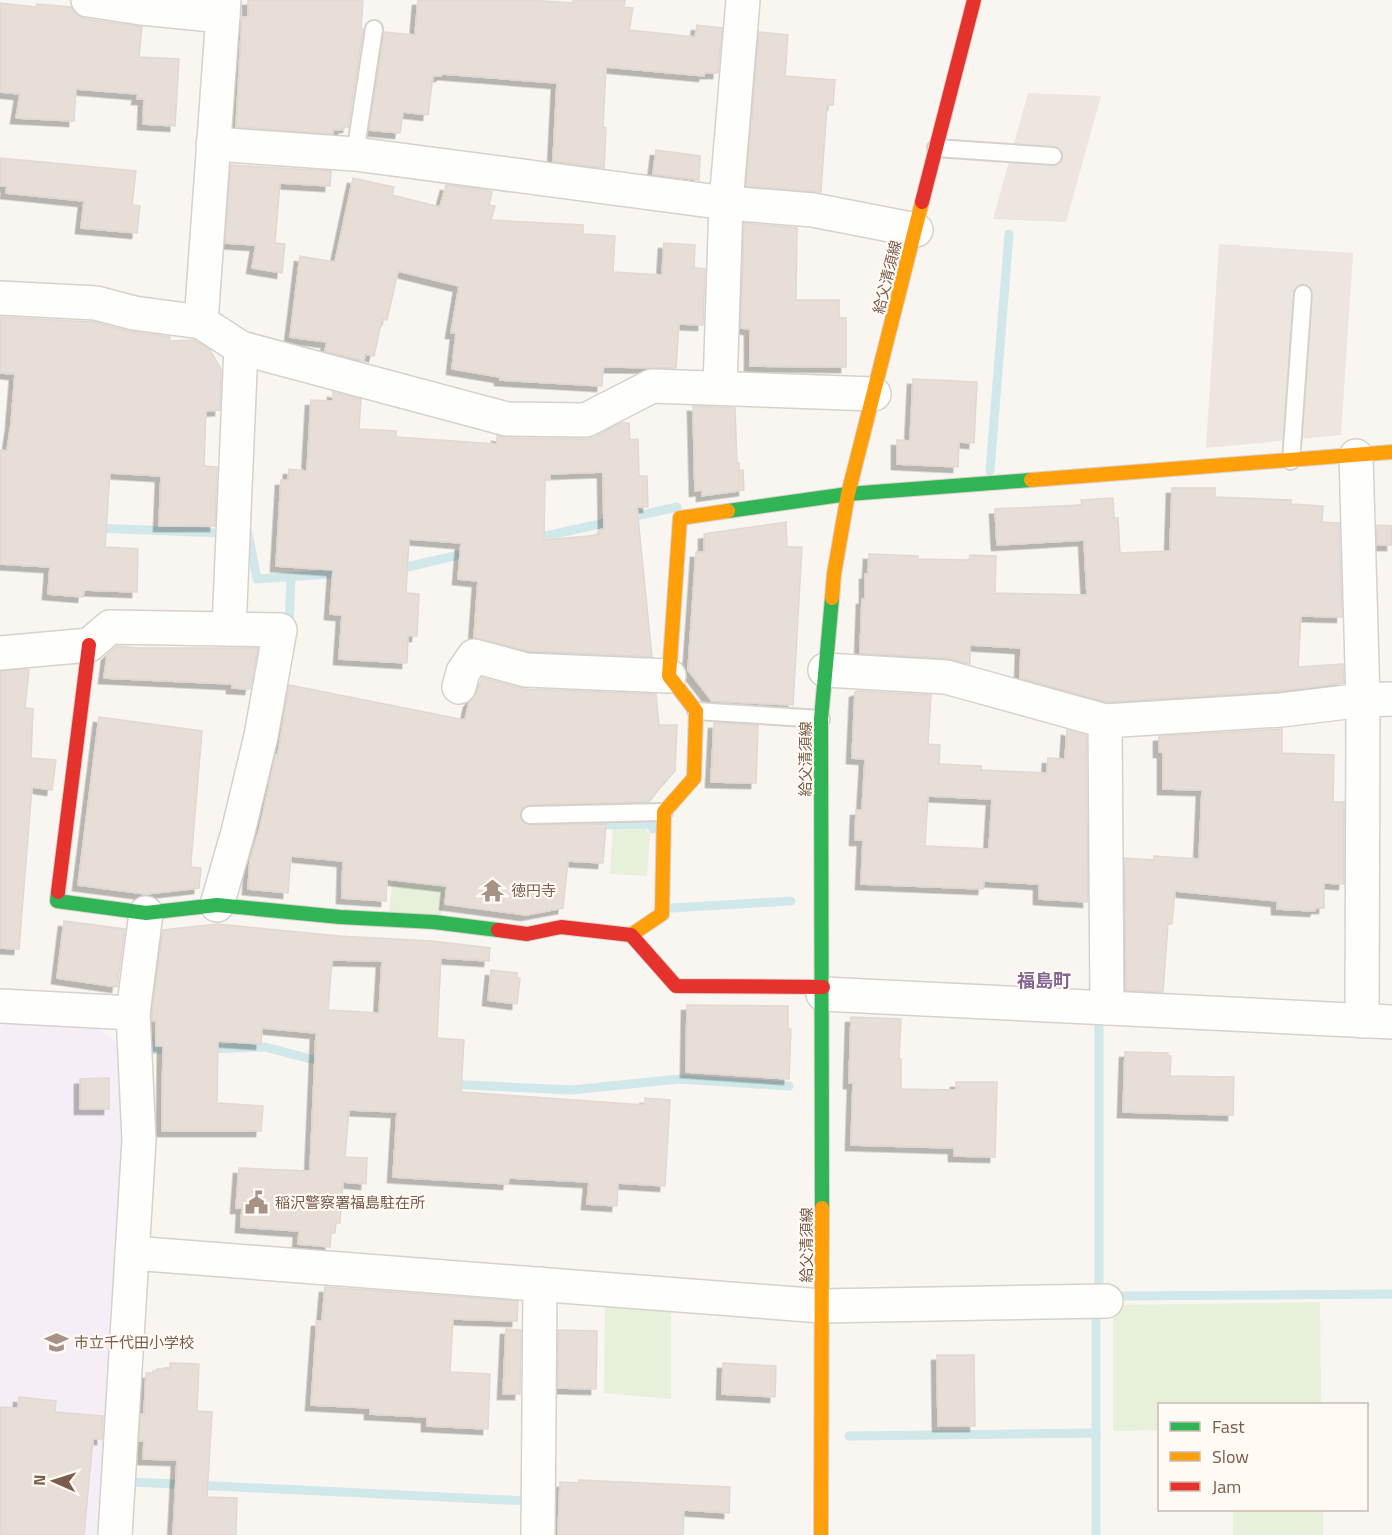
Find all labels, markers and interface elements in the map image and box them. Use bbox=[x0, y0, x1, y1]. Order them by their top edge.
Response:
street label: 給父清須線 bbox=[867, 238, 907, 316]
street label: 給父清須線 bbox=[794, 721, 817, 797]
temple icon: 徳円寺 bbox=[480, 877, 506, 903]
place label: 徳円寺 bbox=[511, 879, 556, 902]
district label: 福島町 bbox=[1017, 967, 1071, 994]
public building icon: 稲沢警察署福島駐在所 bbox=[244, 1189, 270, 1215]
place label: 稲沢警察署福島駐在所 bbox=[275, 1191, 425, 1214]
street label: 給父清須線 bbox=[795, 1207, 818, 1283]
school or university icon: 市立千代田小学校 bbox=[43, 1329, 69, 1355]
place label: 市立千代田小学校 bbox=[74, 1331, 194, 1354]
legend bbox=[1158, 1403, 1368, 1511]
text: Fast bbox=[1212, 1413, 1245, 1440]
text: Slow bbox=[1212, 1443, 1249, 1470]
north arrow bbox=[24, 1451, 84, 1511]
text: Jam bbox=[1212, 1473, 1241, 1500]
text: N bbox=[27, 1474, 51, 1486]

